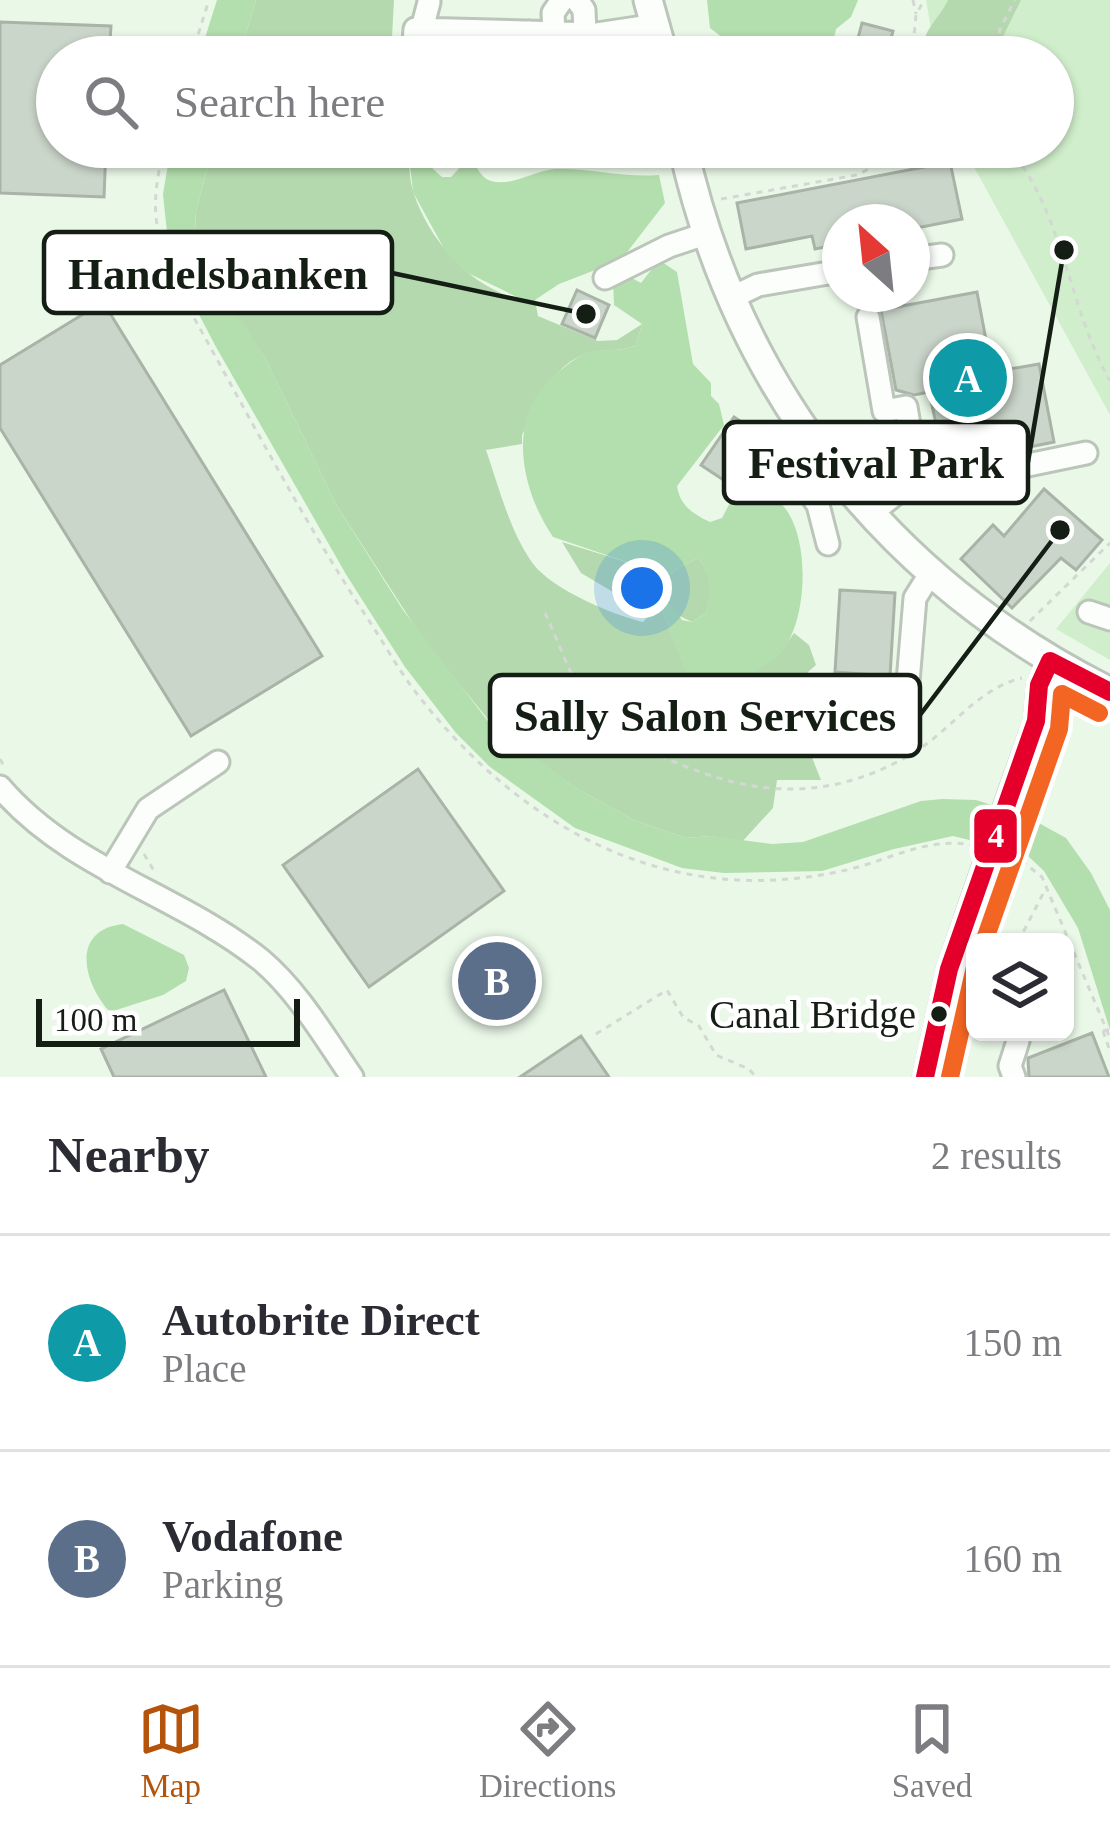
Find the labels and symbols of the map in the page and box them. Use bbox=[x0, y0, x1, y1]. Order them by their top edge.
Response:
north arrow bbox=[822, 204, 930, 312]
callout: Handelsbanken bbox=[44, 232, 392, 313]
text: Handelsbanken bbox=[68, 249, 368, 299]
pin: A bbox=[929, 333, 1007, 423]
callout: Festival Park bbox=[724, 422, 1028, 503]
text: Festival Park bbox=[748, 438, 1004, 488]
your location bbox=[612, 558, 672, 618]
callout: Sally Salon Services bbox=[490, 675, 920, 756]
text: Sally Salon Services bbox=[514, 691, 896, 741]
line badge: 4 bbox=[972, 807, 1019, 865]
text: 4 bbox=[988, 818, 1004, 854]
pin: B bbox=[458, 936, 536, 1026]
scale bar bbox=[36, 993, 300, 1046]
place label: Canal Bridge bbox=[709, 993, 916, 1037]
marker: Canal Bridge bbox=[928, 1003, 950, 1025]

